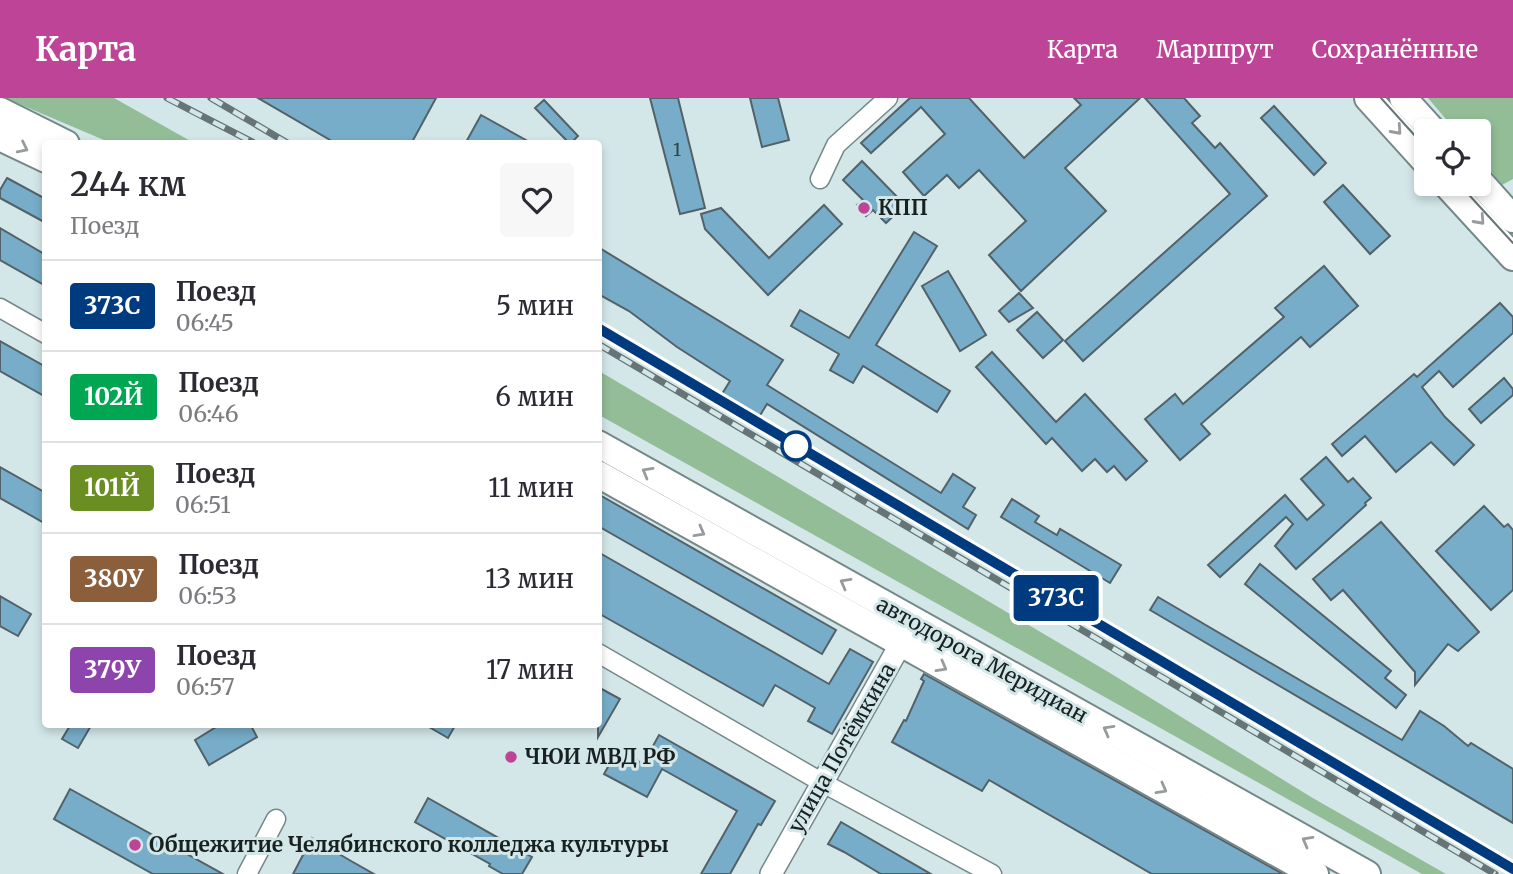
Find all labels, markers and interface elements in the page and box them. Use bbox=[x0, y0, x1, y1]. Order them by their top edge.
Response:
text: Карта bbox=[35, 29, 136, 70]
text: Карта bbox=[1047, 34, 1118, 65]
text: Маршрут bbox=[1156, 34, 1274, 65]
text: Сохранённые bbox=[1312, 34, 1478, 65]
map controls bbox=[1414, 119, 1491, 196]
button: locate bbox=[1414, 119, 1491, 196]
one-way arrow bbox=[1389, 122, 1402, 135]
house number: 1 bbox=[673, 138, 681, 161]
one-way arrow bbox=[16, 139, 28, 153]
button: heart bbox=[500, 163, 574, 237]
text: 244 км bbox=[70, 164, 186, 205]
place label: КПП bbox=[878, 194, 928, 221]
marker: КПП bbox=[856, 200, 872, 216]
text: Поезд bbox=[70, 211, 140, 240]
one-way arrow bbox=[1471, 212, 1484, 225]
text: Поезд bbox=[176, 275, 257, 308]
text: 5 мин bbox=[496, 289, 574, 322]
text: 373C bbox=[84, 290, 141, 321]
text: 06:45 bbox=[176, 308, 234, 337]
text: Поезд bbox=[178, 366, 259, 399]
text: 6 мин bbox=[495, 380, 574, 413]
text: 102Й bbox=[84, 381, 143, 412]
text: 06:46 bbox=[178, 399, 239, 428]
unlabelled marker bbox=[781, 431, 811, 461]
text: Поезд bbox=[175, 457, 256, 490]
one-way arrow bbox=[642, 467, 654, 480]
text: 11 мин bbox=[488, 471, 574, 504]
text: 101Й bbox=[84, 472, 140, 503]
text: 06:51 bbox=[175, 490, 231, 519]
one-way arrow bbox=[693, 524, 706, 537]
text: Поезд bbox=[178, 548, 259, 581]
text: 13 мин bbox=[485, 562, 574, 595]
text: 380У bbox=[84, 563, 143, 594]
line badge: 373C bbox=[1007, 575, 1105, 621]
one-way arrow bbox=[840, 578, 853, 591]
text: 06:53 bbox=[178, 581, 237, 610]
text: 373C bbox=[1028, 582, 1084, 613]
street label: автодорога Меридиан bbox=[872, 590, 1092, 729]
text: Поезд bbox=[176, 639, 257, 672]
text: 17 мин bbox=[486, 653, 574, 686]
text: 379У bbox=[84, 654, 141, 685]
street label: улица Потёмкина bbox=[782, 658, 901, 837]
one-way arrow bbox=[934, 659, 947, 672]
text: 06:57 bbox=[176, 672, 235, 701]
one-way arrow bbox=[1103, 725, 1116, 738]
place label: ЧЮИ МВД РФ bbox=[525, 743, 676, 770]
marker: ЧЮИ МВД РФ bbox=[503, 749, 519, 765]
one-way arrow bbox=[1155, 781, 1167, 794]
place label: Общежитие Челябинского колледжа культуры bbox=[149, 831, 669, 858]
one-way arrow bbox=[1302, 836, 1314, 849]
marker: Общежитие Челябинского колледжа культуры bbox=[127, 837, 143, 853]

